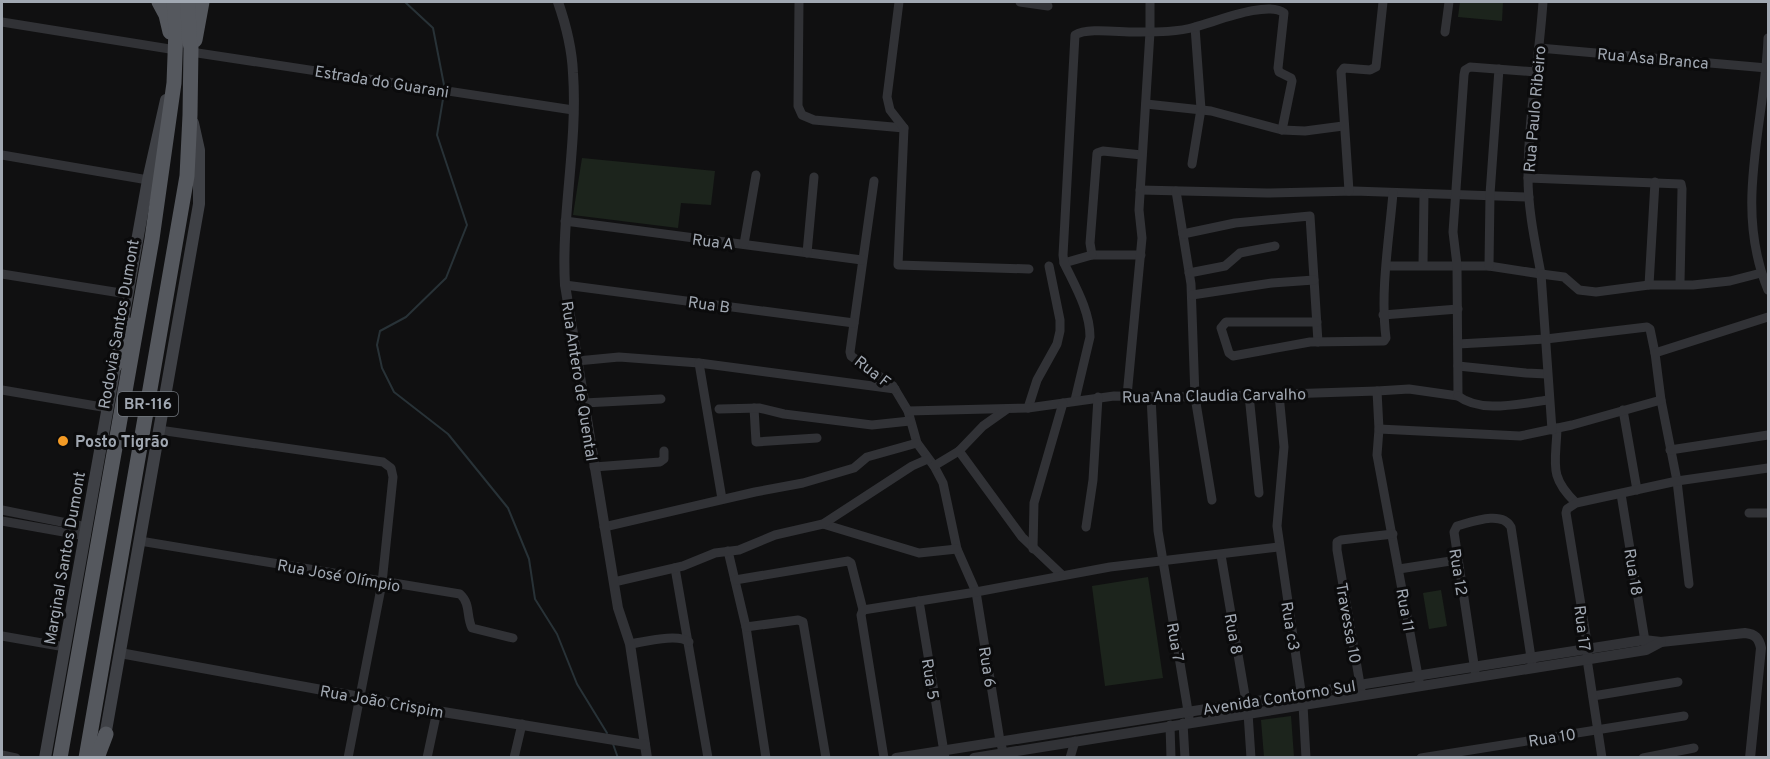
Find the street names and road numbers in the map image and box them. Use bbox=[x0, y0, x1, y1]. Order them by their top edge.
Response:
street label: Rua Paulo Ribeiro bbox=[1520, 45, 1552, 173]
street label: Rua Asa Branca bbox=[1596, 45, 1709, 75]
street label: Estrada do Guarani bbox=[313, 62, 450, 103]
street label: Rua A bbox=[691, 231, 735, 255]
street label: Rodovia Santos Dumont bbox=[95, 238, 145, 411]
street label: Rua B bbox=[686, 293, 731, 319]
street label: Rua Antero de Quental bbox=[555, 300, 601, 463]
street label: Rua F bbox=[850, 352, 894, 393]
street label: Rua Ana Claudia Carvalho bbox=[1122, 385, 1306, 409]
road number: BR-116 bbox=[118, 392, 178, 416]
street label: Marginal Santos Dumont bbox=[41, 470, 91, 647]
street label: Rua 12 bbox=[1443, 547, 1471, 597]
street label: Rua 18 bbox=[1618, 547, 1646, 597]
street label: Rua José Olímpio bbox=[276, 556, 402, 598]
street label: Travessa 10 bbox=[1330, 581, 1364, 665]
street label: Rua 11 bbox=[1390, 587, 1418, 634]
street label: Rua c3 bbox=[1275, 600, 1303, 652]
street label: Rua 17 bbox=[1568, 604, 1594, 652]
street label: Rua 8 bbox=[1219, 612, 1245, 657]
street label: Rua 7 bbox=[1161, 621, 1187, 663]
street label: Rua 6 bbox=[973, 645, 999, 689]
street label: Rua 5 bbox=[916, 657, 942, 701]
street label: Avenida Contorno Sul bbox=[1201, 677, 1357, 721]
street label: Rua João Crispim bbox=[318, 682, 445, 724]
street label: Rua 10 bbox=[1527, 725, 1578, 753]

